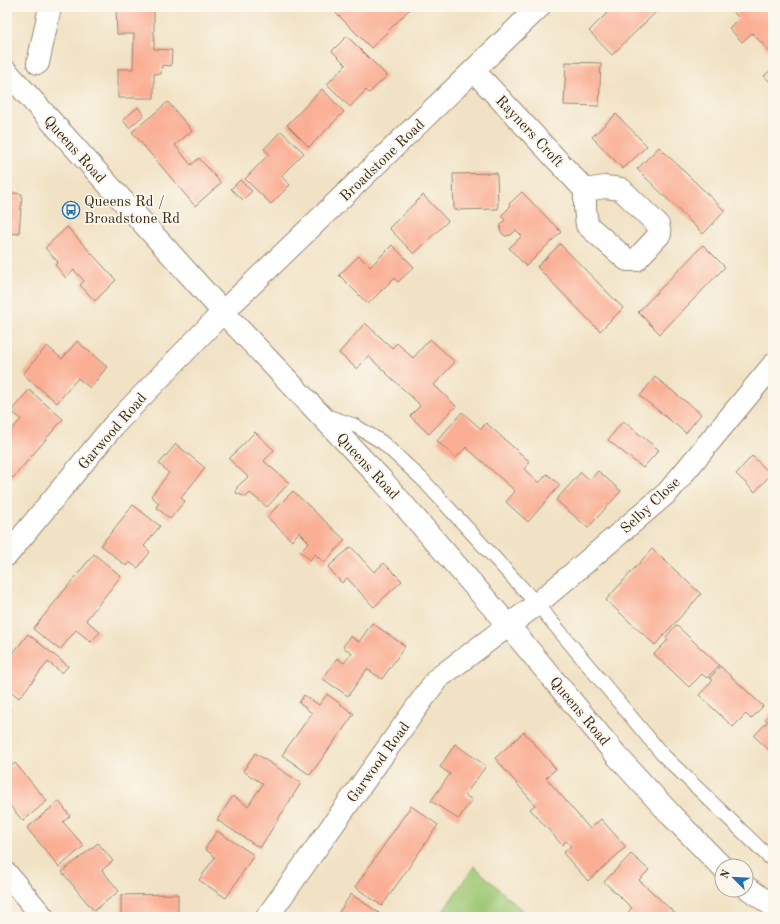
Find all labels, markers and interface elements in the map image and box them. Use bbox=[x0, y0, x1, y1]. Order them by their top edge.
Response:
street label: Rayners Croft bbox=[492, 93, 566, 171]
street label: Queens Road bbox=[40, 114, 108, 187]
street label: Broadstone Road bbox=[338, 117, 428, 205]
place label: Queens Rd / Broadstone Rd bbox=[84, 195, 180, 227]
bus stop icon: Queens Rd / Broadstone Rd bbox=[61, 200, 81, 220]
street label: Garwood Road bbox=[76, 391, 150, 473]
street label: Queens Road bbox=[333, 431, 401, 503]
street label: Selby Close bbox=[618, 475, 684, 537]
street label: Queens Road bbox=[546, 675, 612, 749]
street label: Garwood Road bbox=[345, 720, 413, 806]
north arrow bbox=[714, 858, 754, 898]
text: N bbox=[720, 868, 733, 881]

